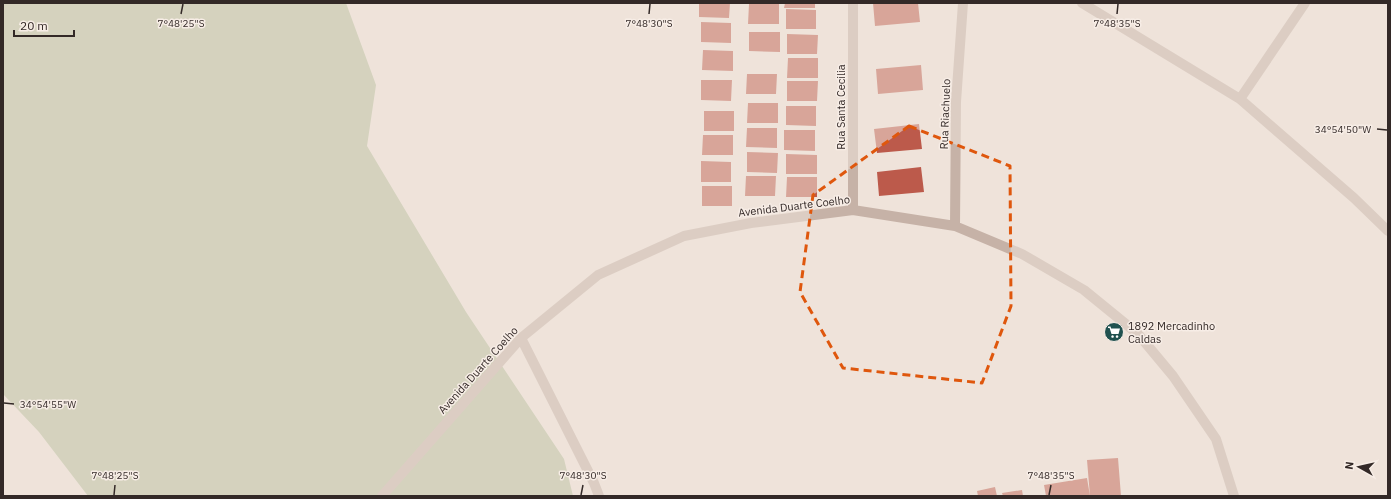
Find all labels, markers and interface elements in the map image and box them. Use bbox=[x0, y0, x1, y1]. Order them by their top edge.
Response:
scale bar bbox=[14, 12, 74, 38]
text: 7°48'25"S bbox=[157, 17, 205, 30]
text: 7°48'30"S bbox=[625, 17, 673, 30]
text: 7°48'35"S bbox=[1093, 17, 1141, 30]
text: 20 m bbox=[20, 18, 48, 33]
street label: Rua Santa Cecilia bbox=[834, 64, 848, 150]
street label: Rua Riachuelo bbox=[937, 78, 953, 150]
text: 34°54'50"W bbox=[1315, 123, 1371, 136]
street label: Avenida Duarte Coelho bbox=[737, 192, 851, 220]
place label: 1892 Mercadinho Caldas bbox=[1128, 319, 1215, 346]
supermarket icon: 1892 Mercadinho Caldas bbox=[1103, 321, 1125, 343]
street label: Avenida Duarte Coelho bbox=[435, 324, 521, 416]
text: 34°54'55"W bbox=[20, 398, 76, 411]
north arrow bbox=[1339, 447, 1379, 487]
text: N bbox=[1342, 461, 1357, 471]
text: 7°48'25"S bbox=[91, 469, 139, 482]
text: 7°48'30"S bbox=[559, 469, 607, 482]
text: 7°48'35"S bbox=[1027, 469, 1075, 482]

